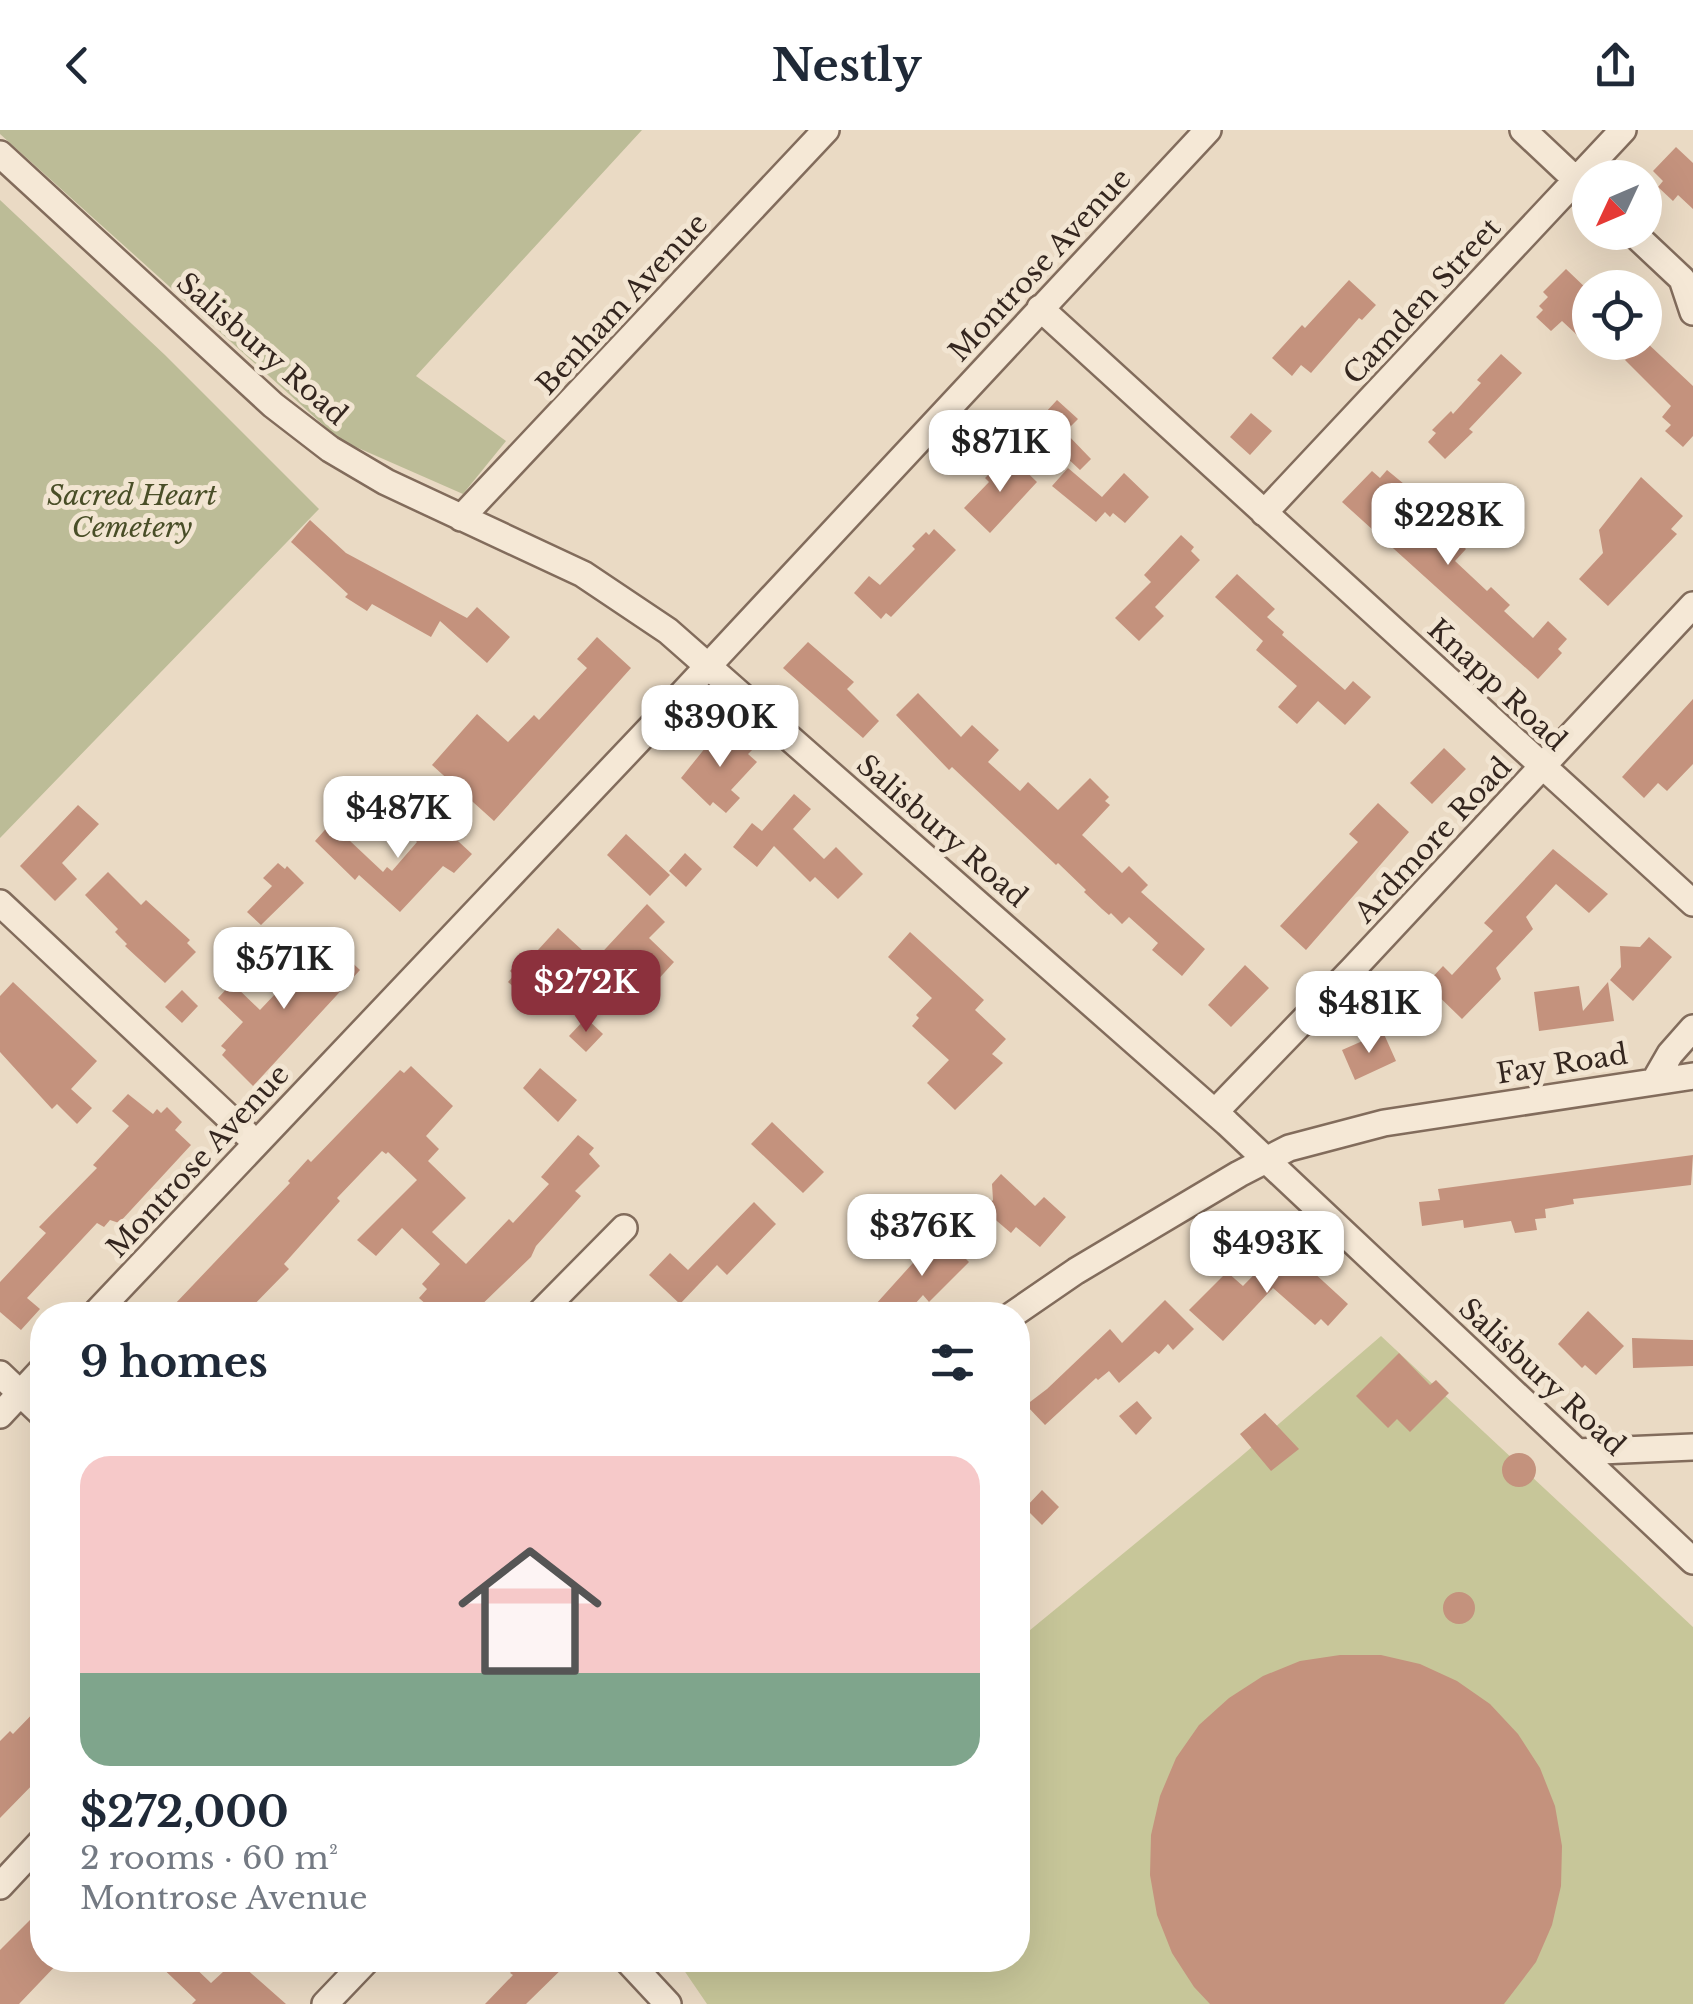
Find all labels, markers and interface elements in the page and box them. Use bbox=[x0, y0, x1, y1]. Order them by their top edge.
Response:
text: Nestly bbox=[771, 37, 922, 93]
icon: back bbox=[50, 38, 105, 93]
icon: share bbox=[1588, 38, 1643, 93]
north arrow bbox=[1572, 160, 1662, 250]
map controls bbox=[1572, 160, 1662, 360]
street label: Montrose Avenue bbox=[941, 161, 1139, 369]
street label: Benham Avenue bbox=[529, 206, 715, 402]
street label: Camden Street bbox=[1336, 210, 1508, 391]
street label: Salisbury Road bbox=[169, 265, 355, 433]
button: locate bbox=[1572, 270, 1662, 360]
pin: $871K bbox=[930, 410, 1070, 495]
text: $871K bbox=[951, 422, 1049, 462]
park label: Sacred Heart Cemetery bbox=[47, 478, 218, 545]
pin: $228K bbox=[1378, 483, 1518, 568]
text: $228K bbox=[1394, 495, 1502, 535]
street label: Knapp Road bbox=[1420, 612, 1574, 758]
pin: $390K bbox=[650, 685, 790, 770]
text: $390K bbox=[663, 697, 777, 737]
street label: Salisbury Road bbox=[849, 747, 1035, 915]
street label: Ardmore Road bbox=[1347, 750, 1519, 931]
pin: $487K bbox=[328, 776, 468, 861]
text: $487K bbox=[345, 788, 451, 828]
pin: $571K bbox=[214, 927, 354, 1012]
text: $571K bbox=[235, 939, 333, 979]
pin: $272K bbox=[516, 950, 656, 1035]
text: $272K bbox=[533, 962, 639, 1002]
pin: $481K bbox=[1299, 971, 1439, 1056]
text: $481K bbox=[1318, 983, 1420, 1023]
street label: Fay Road bbox=[1494, 1036, 1630, 1092]
street label: Montrose Avenue bbox=[99, 1057, 297, 1265]
pin: $376K bbox=[852, 1194, 992, 1279]
text: $376K bbox=[869, 1206, 975, 1246]
pin: $493K bbox=[1197, 1211, 1337, 1296]
text: $493K bbox=[1212, 1223, 1322, 1263]
street label: Salisbury Road bbox=[1451, 1291, 1633, 1463]
icon: filters bbox=[925, 1335, 980, 1390]
text: 9 homes bbox=[80, 1336, 268, 1388]
icon: home bbox=[440, 1521, 620, 1701]
text: $272,000 bbox=[80, 1786, 289, 1838]
text: 2 rooms · 60 m² bbox=[80, 1838, 338, 1878]
text: Montrose Avenue bbox=[80, 1878, 368, 1918]

